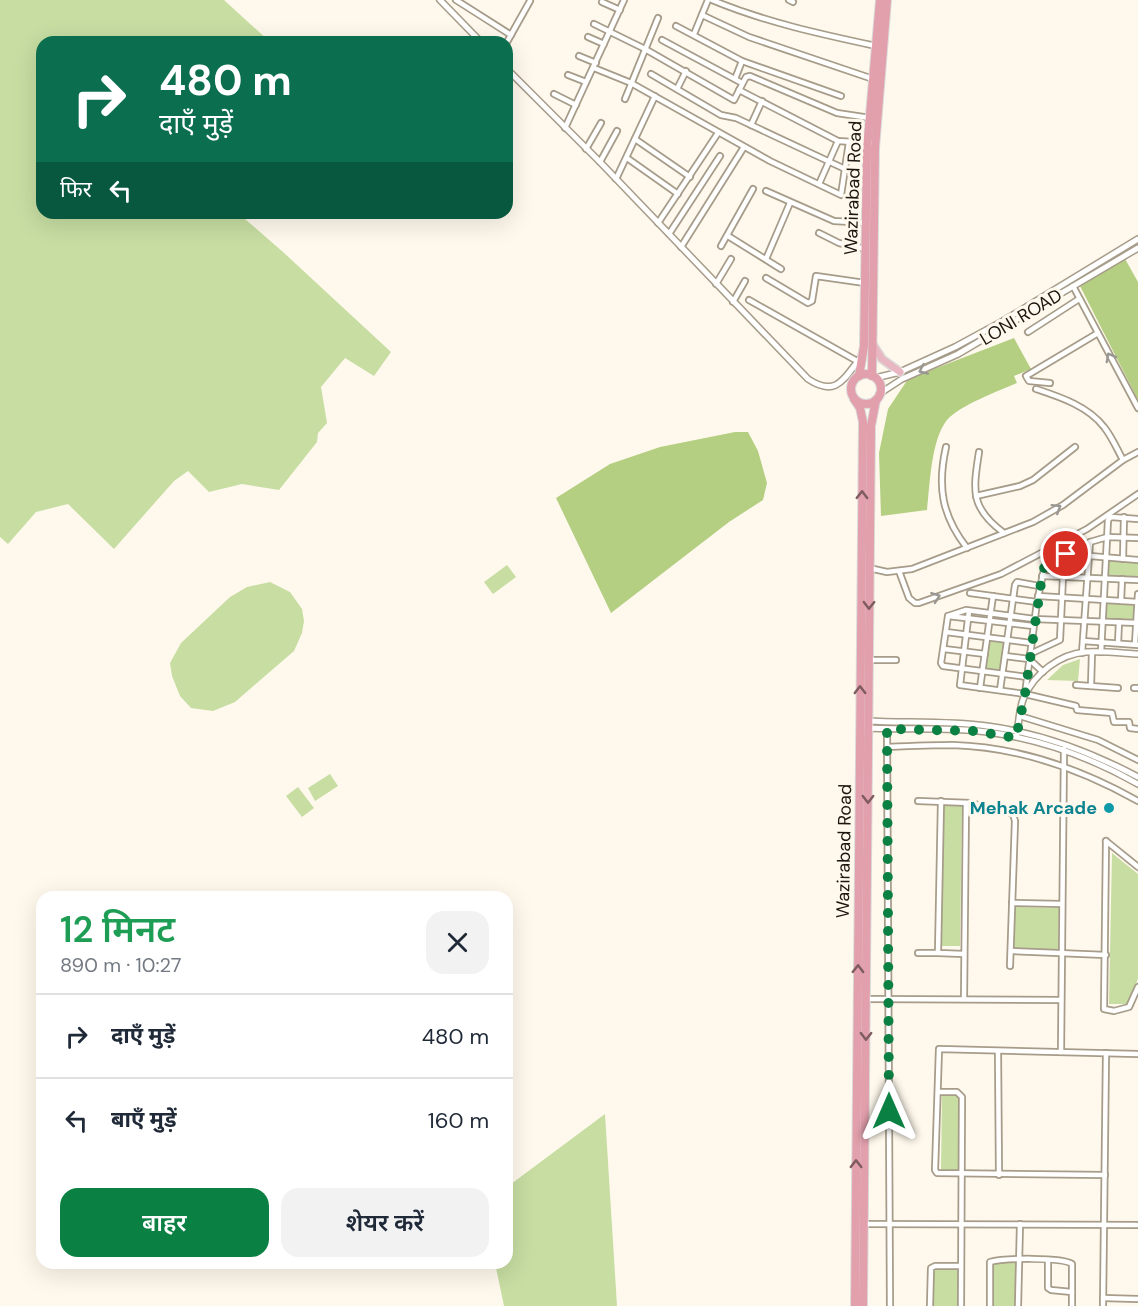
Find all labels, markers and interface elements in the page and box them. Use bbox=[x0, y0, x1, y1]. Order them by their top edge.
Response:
text: 480 m bbox=[159, 53, 292, 108]
icon: right bbox=[60, 60, 138, 138]
text: दाएँ मुड़ें bbox=[159, 106, 233, 141]
street label: Wazirabad Road bbox=[839, 120, 867, 256]
icon: left bbox=[104, 174, 137, 207]
text: फिर bbox=[60, 175, 92, 204]
street label: LONI ROAD bbox=[975, 283, 1067, 351]
one-way arrow bbox=[1106, 352, 1117, 363]
one-way arrow bbox=[918, 362, 929, 374]
one-way arrow bbox=[856, 490, 868, 499]
one-way arrow bbox=[1051, 505, 1062, 516]
pin bbox=[1040, 528, 1091, 579]
icon: arrive bbox=[1049, 537, 1082, 570]
one-way arrow bbox=[930, 592, 941, 604]
one-way arrow bbox=[863, 600, 875, 609]
one-way arrow bbox=[854, 685, 866, 694]
street label: Wazirabad Road bbox=[831, 784, 857, 918]
one-way arrow bbox=[862, 795, 874, 804]
place label: Mehak Arcade bbox=[970, 796, 1097, 820]
marker: Mehak Arcade bbox=[1102, 801, 1116, 815]
text: 12 मिनट bbox=[60, 906, 175, 953]
button: close bbox=[426, 911, 489, 974]
text: 890 m · 10:27 bbox=[60, 952, 181, 978]
one-way arrow bbox=[851, 964, 864, 973]
icon: right bbox=[60, 1020, 93, 1053]
text: दाएँ मुड़ें bbox=[111, 1021, 175, 1050]
text: 480 m bbox=[422, 1022, 489, 1051]
one-way arrow bbox=[860, 1032, 872, 1041]
position arrow bbox=[857, 1079, 921, 1143]
icon: left bbox=[60, 1104, 93, 1137]
text: बाएँ मुड़ें bbox=[111, 1105, 177, 1134]
text: 160 m bbox=[428, 1106, 489, 1135]
one-way arrow bbox=[850, 1159, 862, 1168]
button: बाहर bbox=[60, 1188, 269, 1257]
button: शेयर करें bbox=[281, 1188, 489, 1257]

